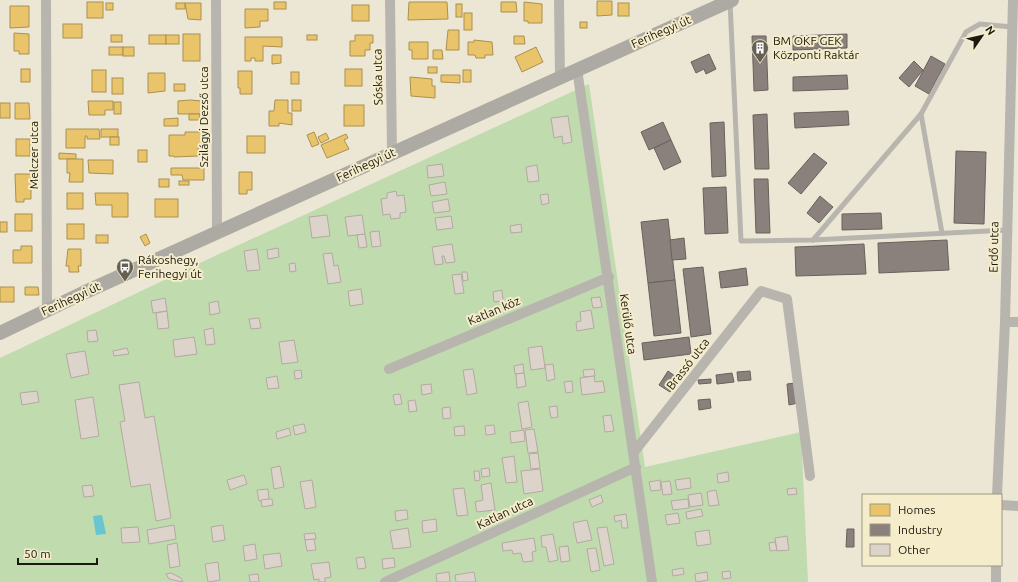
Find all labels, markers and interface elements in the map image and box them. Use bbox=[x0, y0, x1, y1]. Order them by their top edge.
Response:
street label: Ferihegyi út bbox=[629, 13, 693, 50]
north arrow bbox=[962, 16, 1002, 56]
text: N bbox=[983, 24, 998, 37]
place label: BM OKF GEK Központi Raktár bbox=[773, 34, 859, 61]
building icon: BM OKF GEK Központi Raktár bbox=[750, 38, 770, 63]
street label: Sóska utca bbox=[371, 49, 384, 105]
street label: Szilágyi Dezső utca bbox=[197, 66, 210, 168]
street label: Melczer utca bbox=[27, 121, 40, 189]
street label: Ferihegyi út bbox=[334, 145, 398, 184]
street label: Erdő utca bbox=[987, 221, 1000, 273]
place label: Rákoshegy, Ferihegyi út bbox=[138, 253, 202, 280]
bus stop icon: Rákoshegy, Ferihegyi út bbox=[115, 257, 135, 282]
street label: Ferihegyi út bbox=[39, 279, 103, 318]
street label: Kerülő utca bbox=[618, 293, 639, 355]
street label: Katlan köz bbox=[466, 294, 522, 327]
street label: Brassó utca bbox=[663, 335, 712, 392]
street label: Katlan utca bbox=[475, 494, 535, 531]
legend bbox=[862, 494, 1002, 566]
text: Homes bbox=[898, 503, 936, 516]
text: Industry bbox=[898, 523, 943, 536]
scale bar bbox=[18, 540, 97, 566]
text: Other bbox=[898, 543, 931, 556]
text: 50 m bbox=[24, 547, 51, 560]

